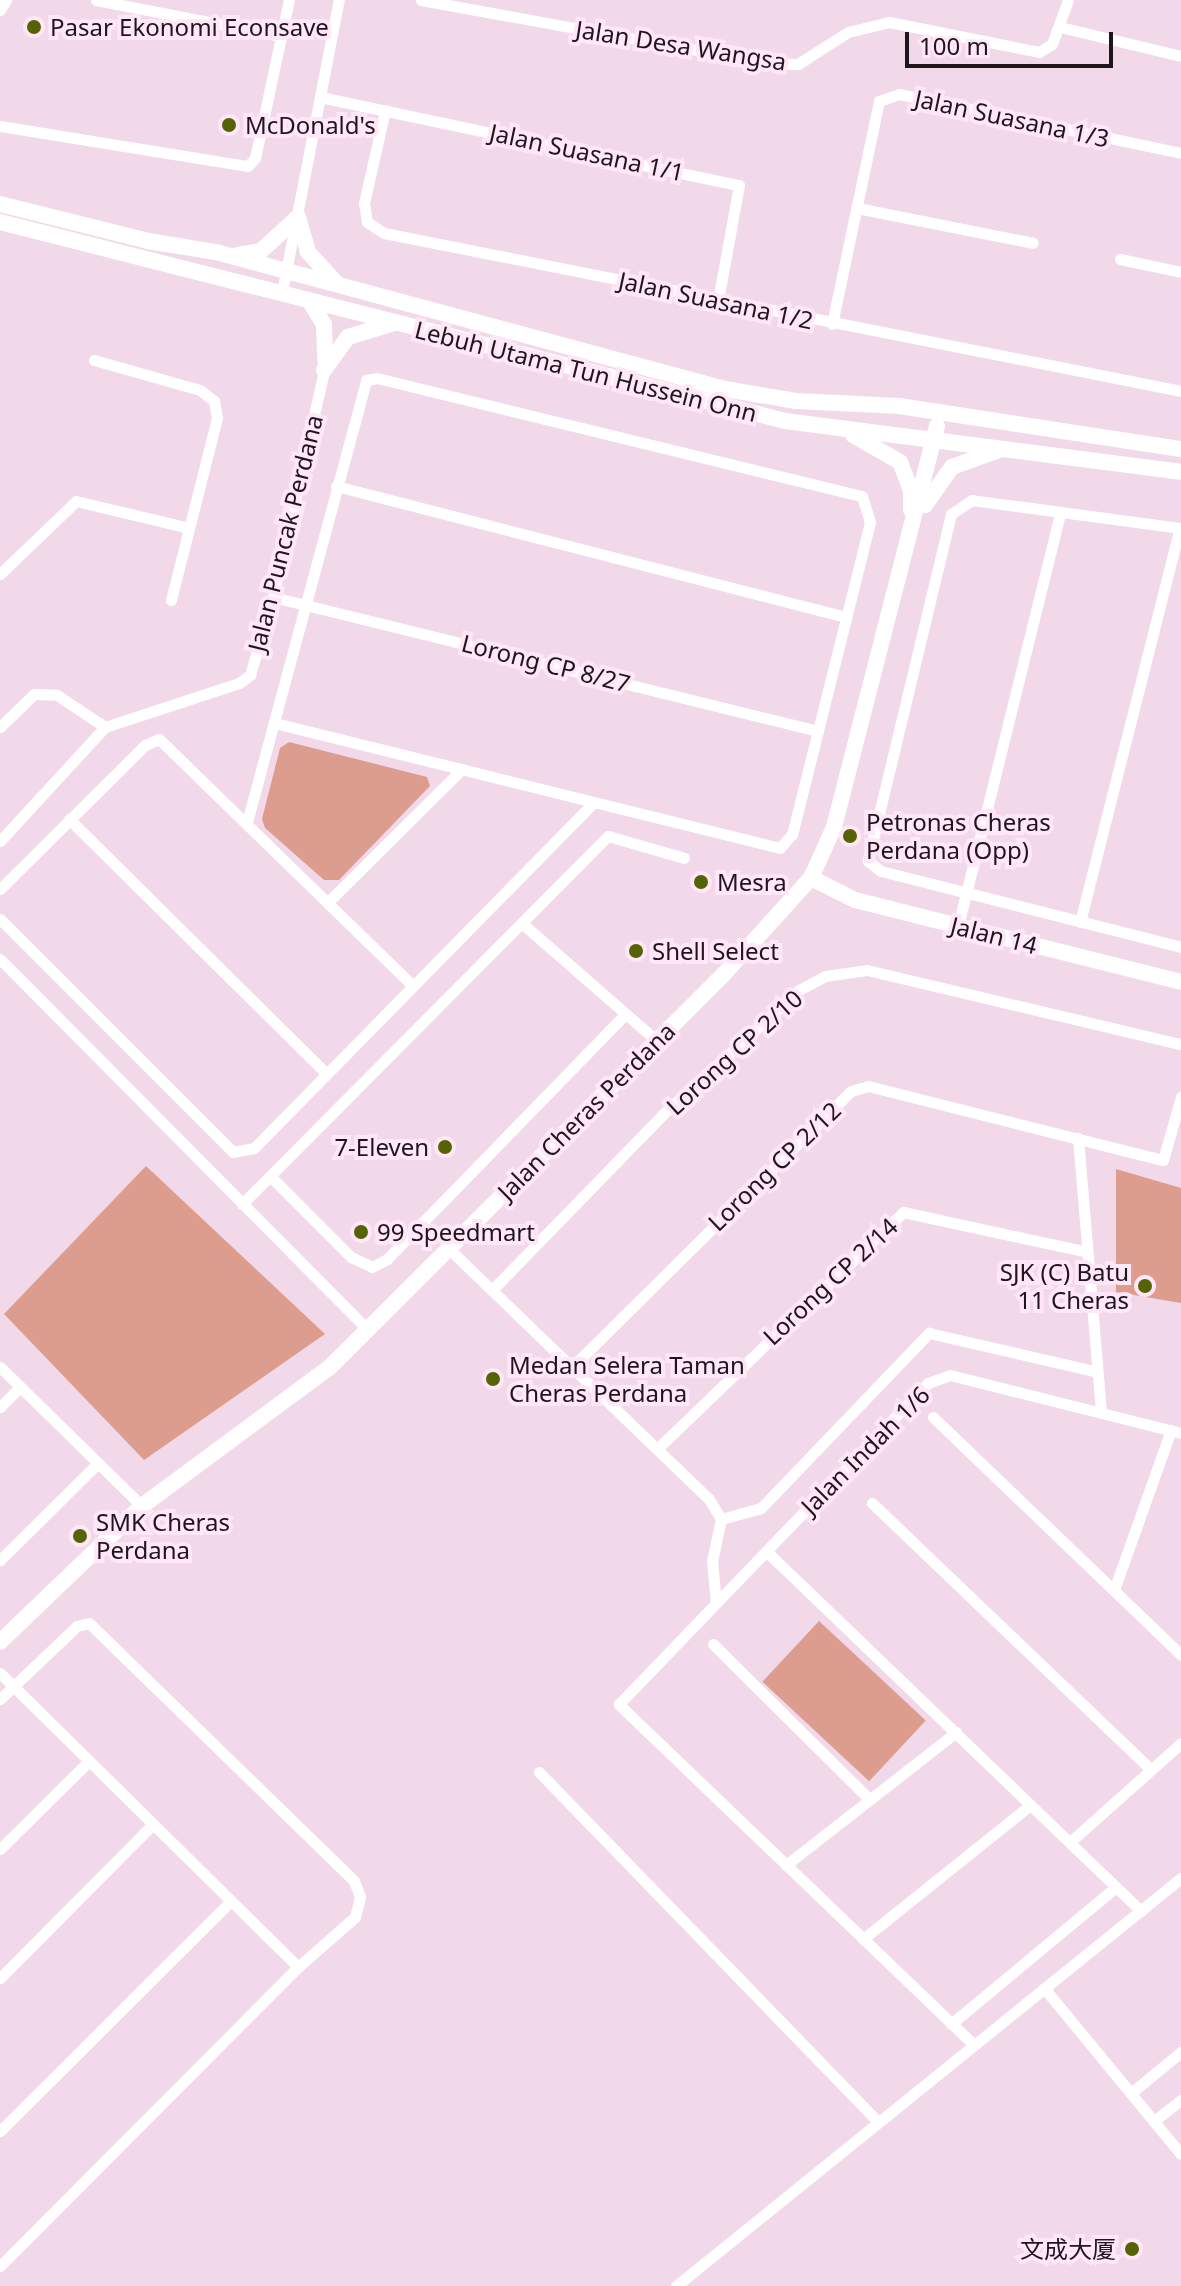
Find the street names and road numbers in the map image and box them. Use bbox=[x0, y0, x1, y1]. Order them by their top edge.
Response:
street label: Jalan Desa Wangsa bbox=[574, 14, 788, 76]
street label: Jalan Suasana 1/3 bbox=[912, 83, 1112, 153]
street label: Jalan Suasana 1/1 bbox=[487, 117, 687, 187]
street label: Jalan Suasana 1/2 bbox=[616, 265, 816, 335]
street label: Lebuh Utama Tun Hussein Onn bbox=[412, 315, 760, 427]
street label: Jalan Puncak Perdana bbox=[242, 412, 328, 654]
street label: Lorong CP 8/27 bbox=[459, 628, 633, 698]
street label: Jalan 14 bbox=[948, 910, 1040, 960]
street label: Lorong CP 2/10 bbox=[660, 983, 808, 1121]
street label: Jalan Cheras Perdana bbox=[491, 1016, 681, 1206]
street label: Lorong CP 2/12 bbox=[702, 1096, 846, 1236]
street label: Lorong CP 2/14 bbox=[757, 1212, 903, 1350]
street label: Jalan Indah 1/6 bbox=[795, 1380, 935, 1520]

